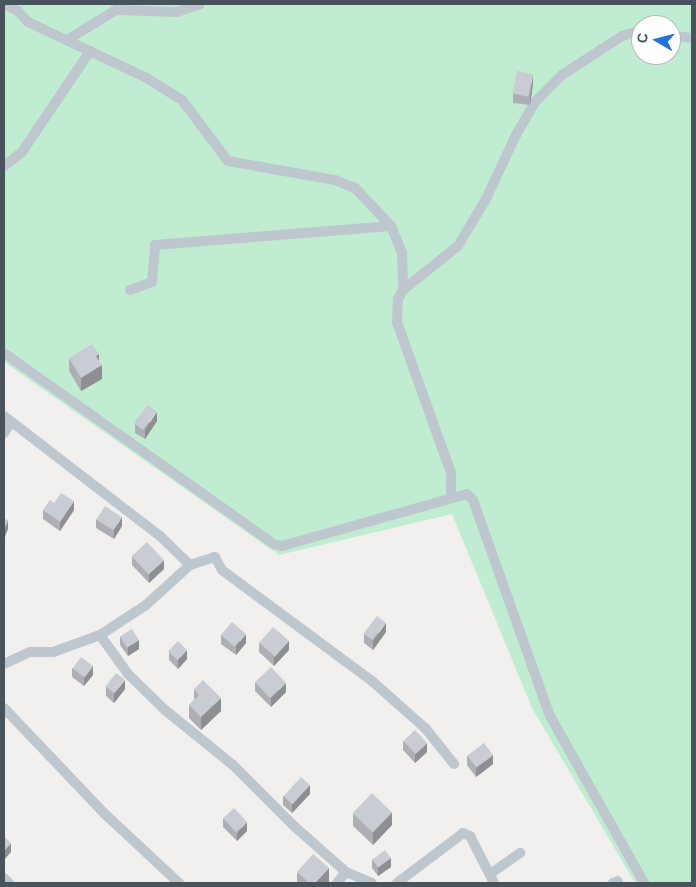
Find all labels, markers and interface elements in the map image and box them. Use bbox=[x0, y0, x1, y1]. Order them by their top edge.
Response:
north arrow bbox=[631, 15, 681, 65]
text: С bbox=[634, 32, 651, 44]

